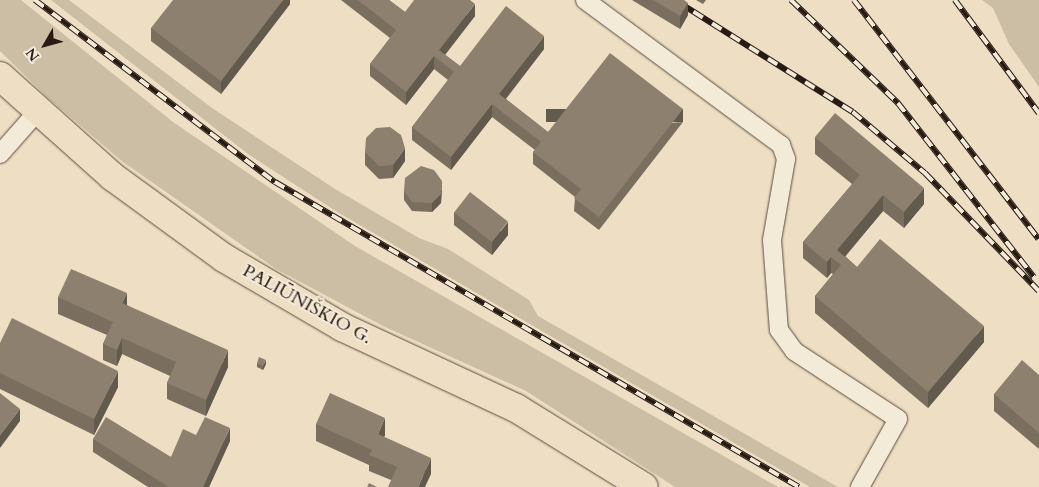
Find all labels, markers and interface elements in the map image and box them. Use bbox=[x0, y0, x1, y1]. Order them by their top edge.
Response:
north arrow bbox=[20, 20, 70, 70]
text: N bbox=[22, 44, 44, 65]
street label: PALIŪNIŠKIO G. bbox=[239, 261, 375, 349]

